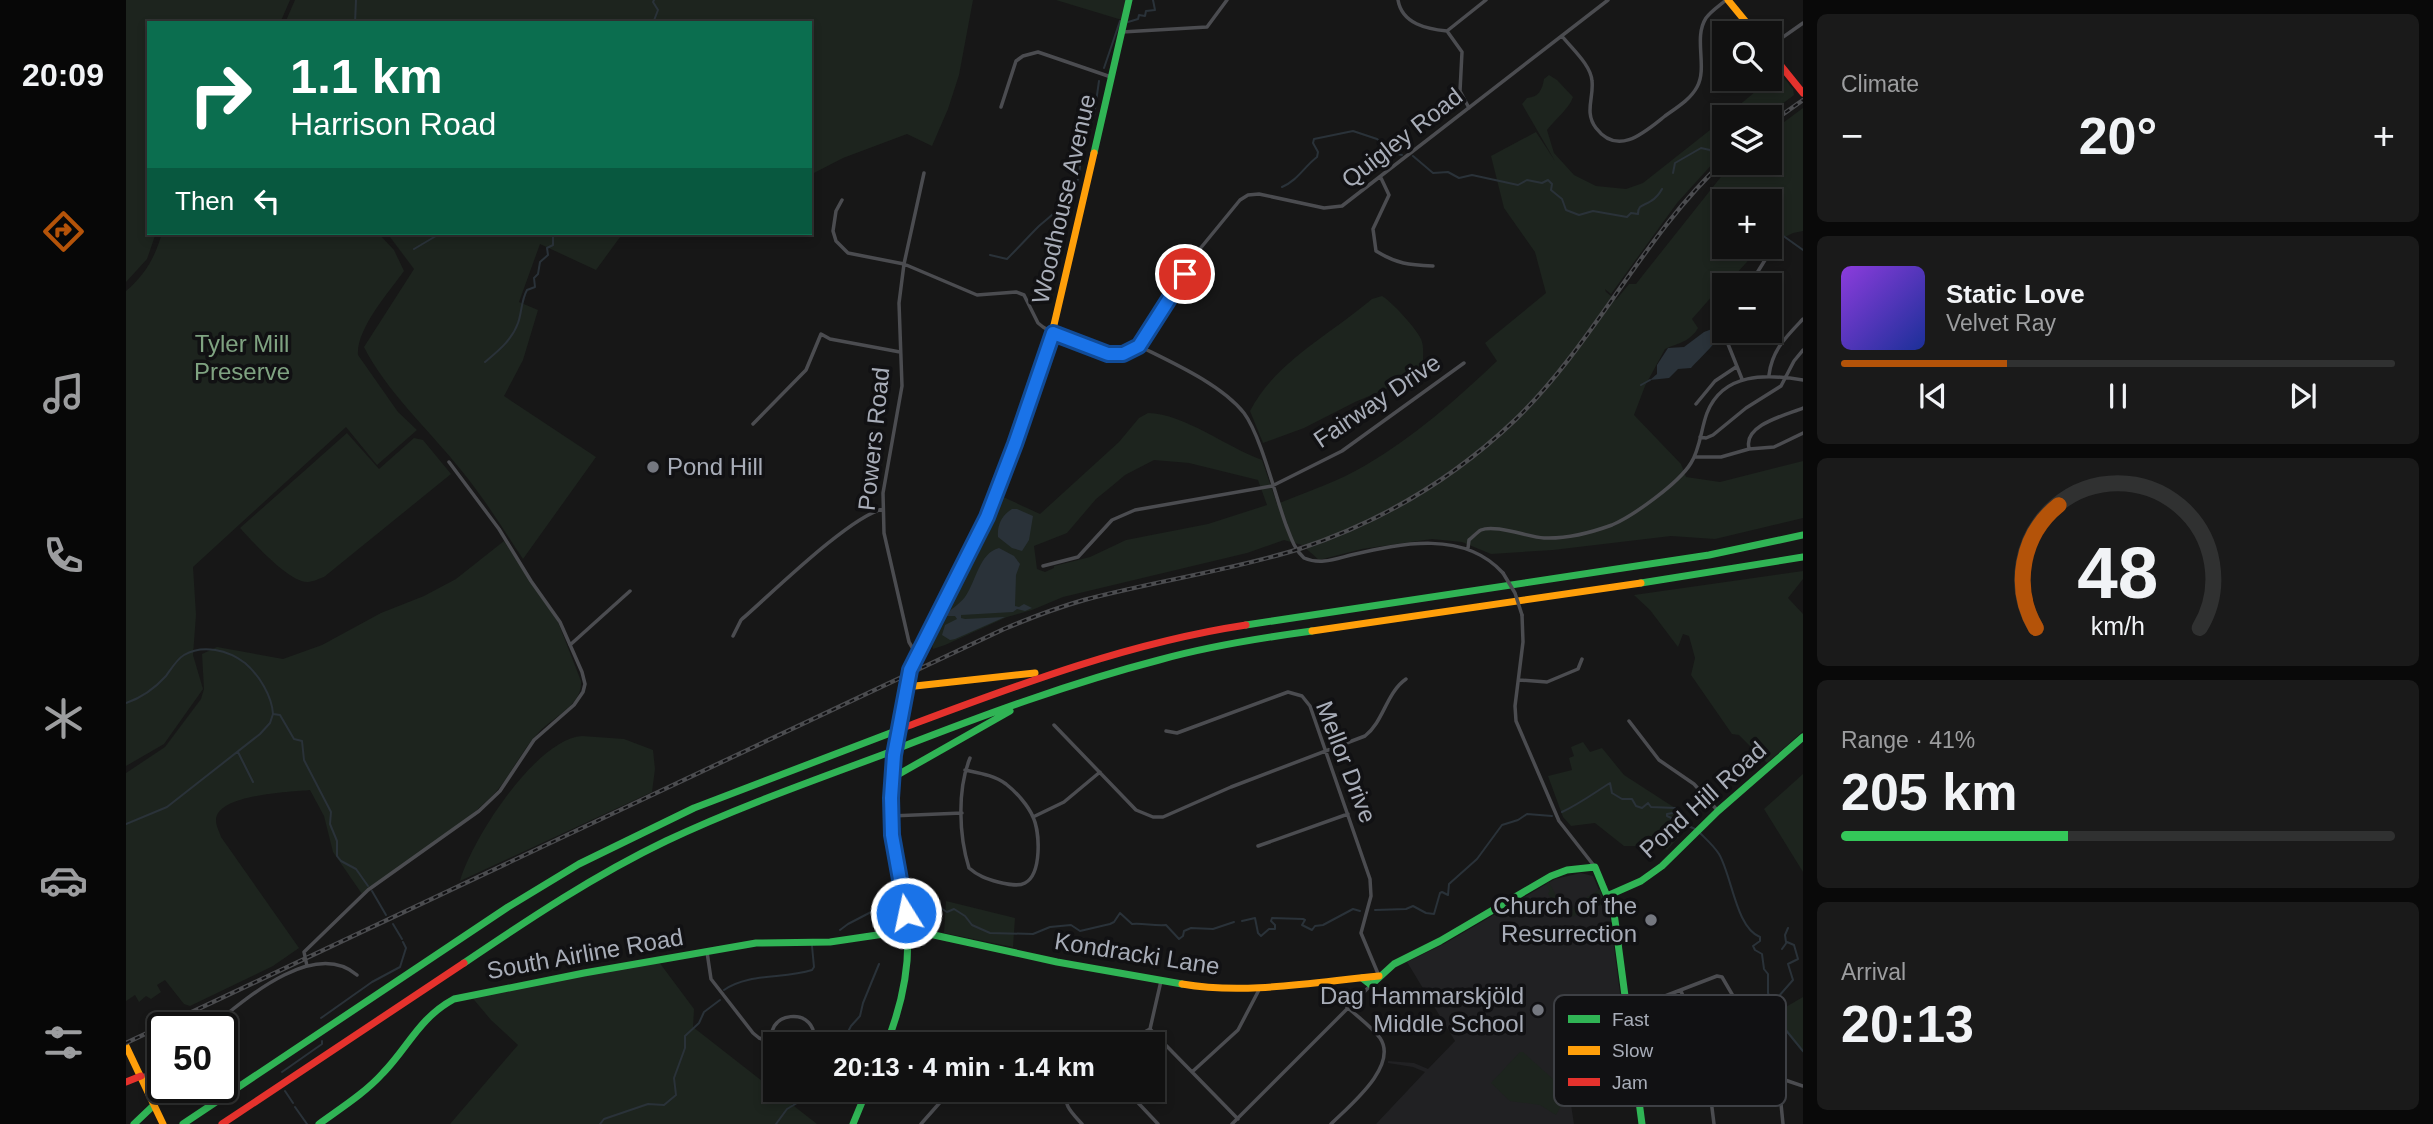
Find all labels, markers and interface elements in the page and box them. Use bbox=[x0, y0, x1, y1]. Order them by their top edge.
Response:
map controls bbox=[1712, 21, 1782, 343]
button: search bbox=[1712, 21, 1782, 91]
icon: right bbox=[175, 49, 266, 140]
text: 1.1 km bbox=[290, 49, 443, 103]
text: 20:09 bbox=[22, 57, 104, 93]
text: Climate bbox=[1841, 71, 1919, 97]
street label: Quigley Road bbox=[1336, 82, 1467, 193]
street label: Woodhouse Avenue bbox=[1026, 92, 1101, 306]
button: layers bbox=[1712, 105, 1782, 175]
text: Harrison Road bbox=[290, 106, 496, 142]
text: 20° bbox=[2079, 107, 2157, 165]
text: − bbox=[1841, 115, 1863, 157]
text: + bbox=[2373, 115, 2395, 157]
icon: left bbox=[248, 182, 286, 220]
text: Then bbox=[175, 186, 234, 216]
button: + bbox=[1712, 189, 1782, 259]
icon: directions bbox=[39, 207, 88, 256]
pin bbox=[1155, 244, 1215, 304]
icon: arrive bbox=[1166, 255, 1204, 293]
button: − bbox=[1712, 273, 1782, 343]
text: Static Love bbox=[1946, 279, 2085, 309]
text: Velvet Ray bbox=[1946, 310, 2056, 336]
park label: Tyler Mill Preserve bbox=[194, 330, 290, 385]
street label: Fairway Drive bbox=[1308, 348, 1445, 453]
street label: Powers Road bbox=[853, 366, 894, 512]
icon: music bbox=[39, 369, 88, 418]
icon: previous bbox=[1914, 377, 1952, 415]
icon: pause bbox=[2099, 377, 2137, 415]
icon: next bbox=[2284, 377, 2322, 415]
place label: Pond Hill bbox=[667, 453, 763, 480]
marker: Pond Hill bbox=[645, 459, 661, 475]
icon: phone bbox=[39, 531, 88, 580]
text: 48 bbox=[2078, 532, 2158, 613]
text: km/h bbox=[2091, 612, 2145, 640]
icon: climate bbox=[39, 694, 88, 743]
street label: Mellor Drive bbox=[1311, 697, 1382, 826]
text: Range · 41% bbox=[1841, 727, 1975, 753]
street label: Pond Hill Road bbox=[1634, 736, 1771, 863]
text: 205 km bbox=[1841, 763, 2017, 821]
icon: car bbox=[39, 856, 88, 905]
position arrow bbox=[869, 876, 943, 950]
place label: Church of the Resurrection bbox=[1493, 892, 1637, 947]
marker: Church of the Resurrection bbox=[1643, 912, 1659, 928]
street label: South Airline Road bbox=[485, 923, 685, 984]
street label: Kondracki Lane bbox=[1053, 927, 1222, 980]
text: Arrival bbox=[1841, 959, 1906, 985]
place label: Dag Hammarskjöld Middle School bbox=[1320, 982, 1524, 1037]
legend bbox=[1554, 995, 1786, 1106]
text: 20:13 bbox=[1841, 995, 1974, 1053]
marker: Dag Hammarskjöld Middle School bbox=[1530, 1002, 1546, 1018]
text: Fast bbox=[1612, 1009, 1650, 1030]
speed limit sign: 50 bbox=[147, 1012, 238, 1103]
icon: filters bbox=[39, 1018, 88, 1067]
text: Slow bbox=[1612, 1040, 1653, 1061]
text: 20:13 · 4 min · 1.4 km bbox=[833, 1052, 1095, 1082]
text: Jam bbox=[1612, 1072, 1648, 1093]

